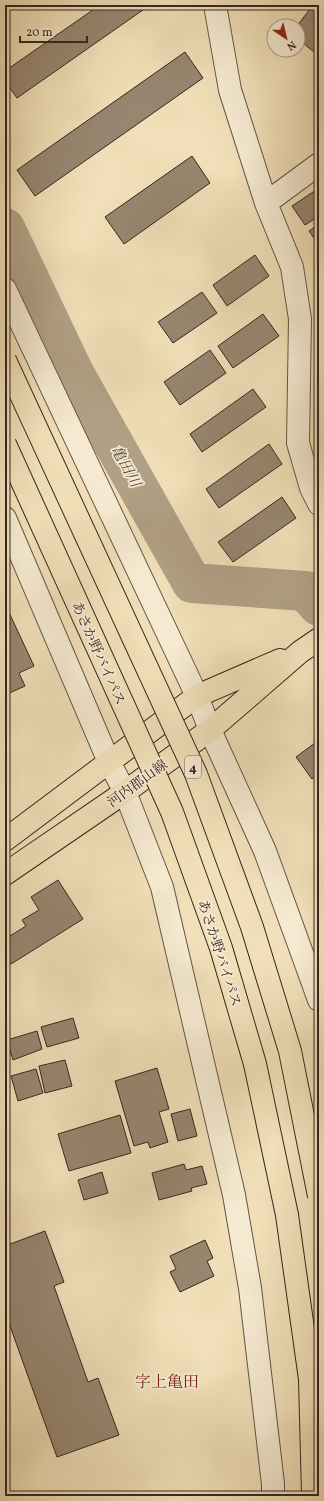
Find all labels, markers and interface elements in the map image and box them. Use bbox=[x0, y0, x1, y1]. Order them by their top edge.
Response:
scale bar bbox=[20, 18, 87, 44]
north arrow bbox=[266, 18, 306, 58]
text: 20 m bbox=[26, 25, 53, 41]
text: N bbox=[283, 37, 298, 53]
water label: 亀田川 bbox=[105, 442, 146, 493]
street label: あさか野バイパス bbox=[66, 599, 129, 709]
street label: 河内郡山線 bbox=[104, 756, 172, 812]
road number: 4 bbox=[185, 756, 201, 778]
street label: あさか野バイパス bbox=[192, 897, 245, 1010]
district label: 字上亀田 bbox=[135, 1372, 199, 1394]

